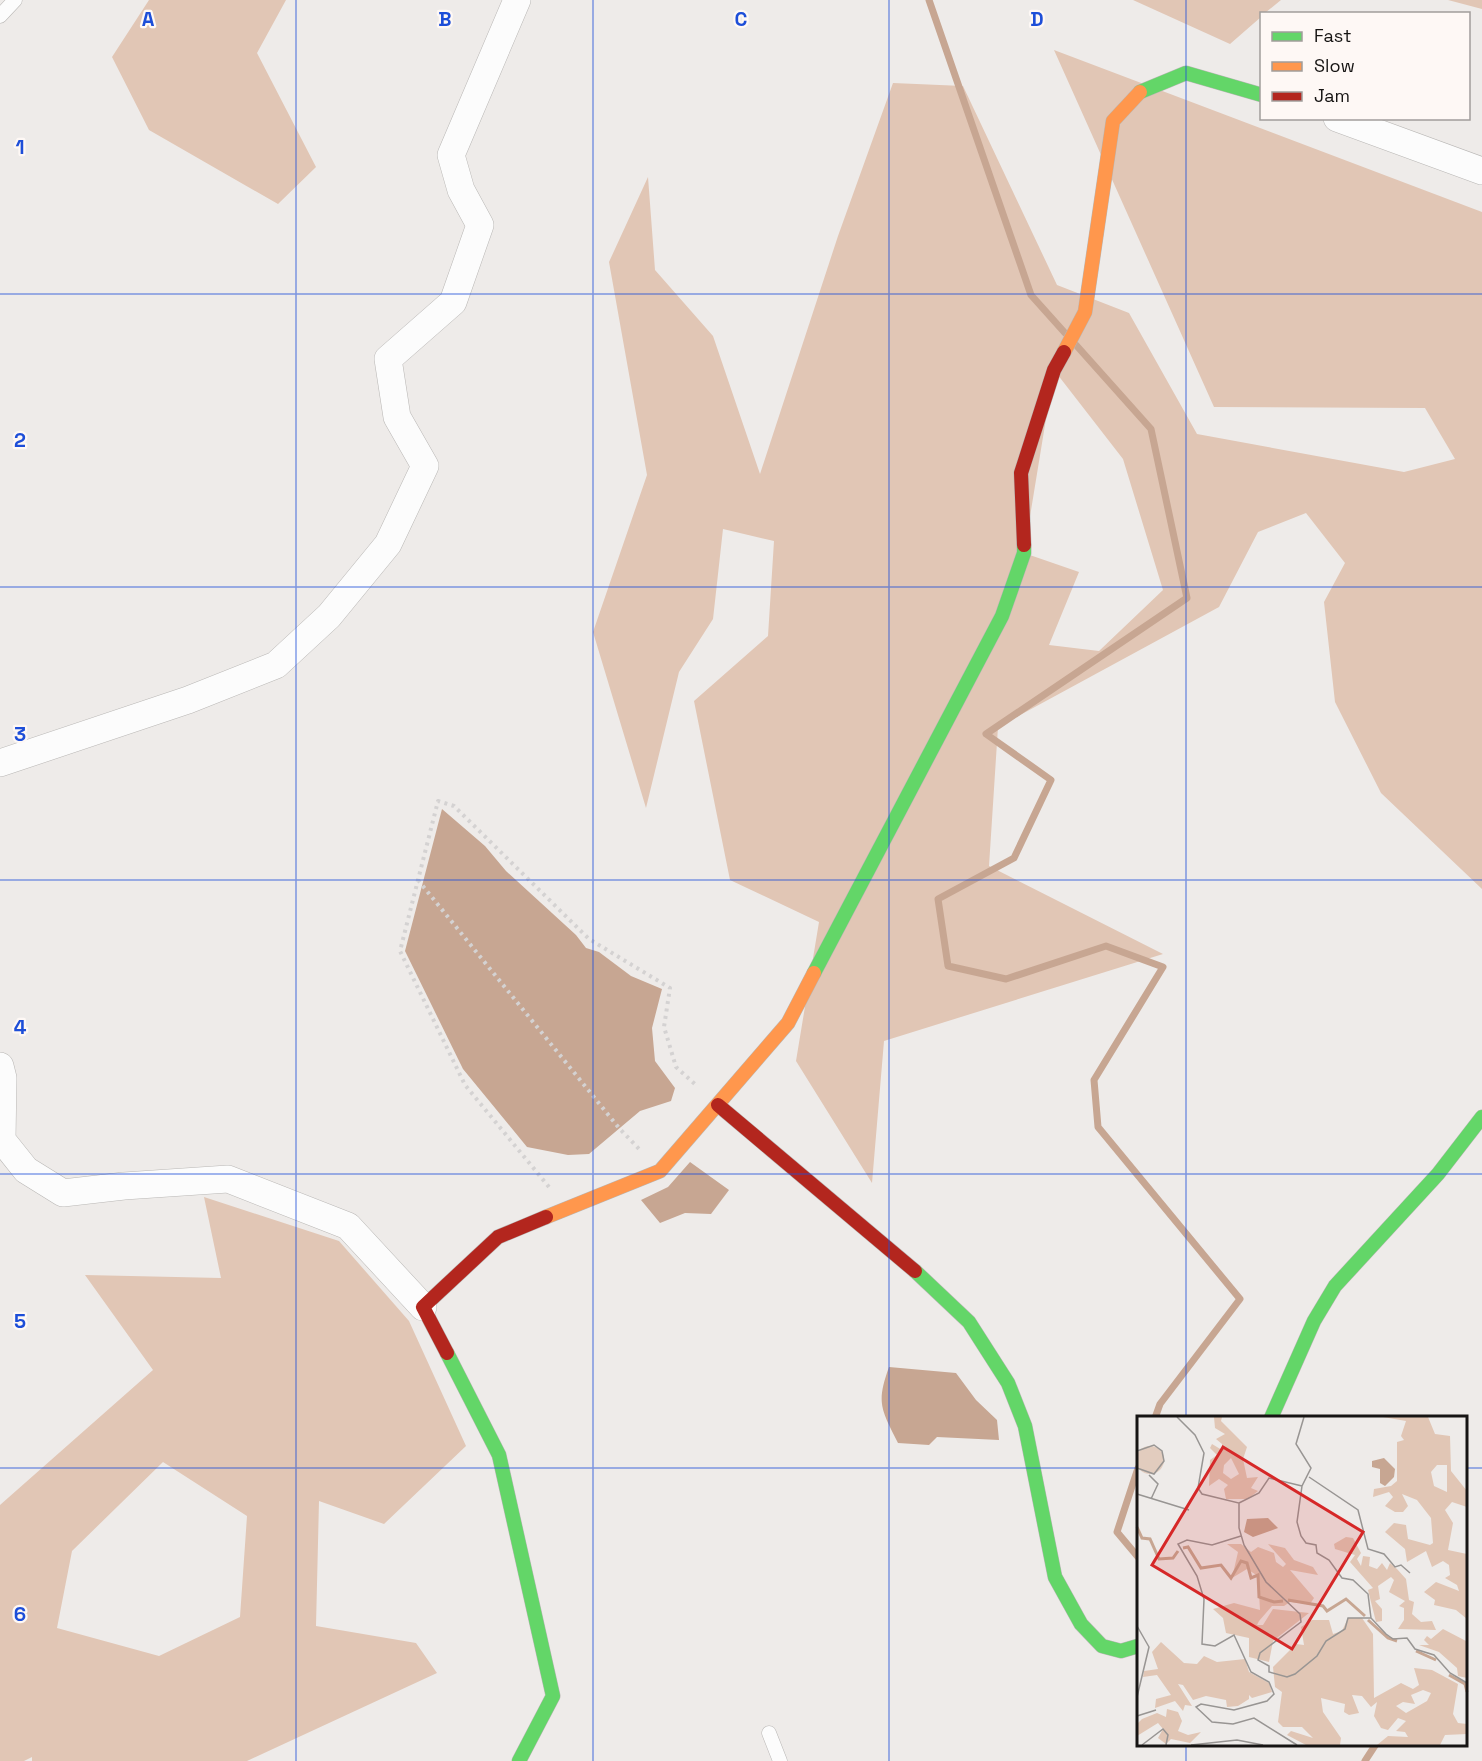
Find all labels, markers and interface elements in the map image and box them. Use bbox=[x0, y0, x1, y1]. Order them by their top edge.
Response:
text: A bbox=[142, 6, 155, 32]
text: B bbox=[438, 6, 452, 32]
text: C bbox=[735, 6, 748, 32]
text: D bbox=[1030, 6, 1044, 32]
legend bbox=[1260, 12, 1470, 120]
text: Fast bbox=[1314, 24, 1351, 47]
text: Slow bbox=[1314, 54, 1355, 77]
text: Jam bbox=[1314, 84, 1350, 107]
text: 1 bbox=[15, 134, 25, 160]
text: 2 bbox=[14, 427, 26, 453]
text: 3 bbox=[14, 721, 26, 747]
text: 4 bbox=[14, 1014, 27, 1040]
text: 5 bbox=[14, 1308, 26, 1334]
inset map bbox=[1137, 1416, 1467, 1746]
text: 6 bbox=[14, 1601, 26, 1627]

